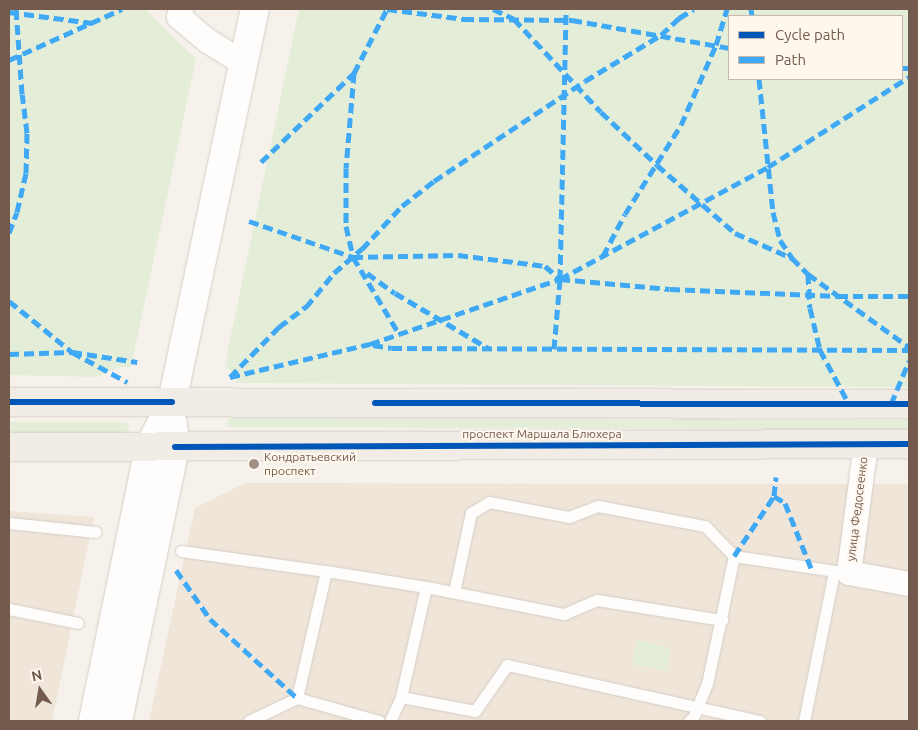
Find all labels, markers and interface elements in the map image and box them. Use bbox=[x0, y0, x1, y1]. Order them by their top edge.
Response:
legend bbox=[728, 15, 903, 80]
text: Cycle path bbox=[775, 26, 845, 43]
text: Path bbox=[775, 51, 806, 68]
street label: проспект Маршала Блюхера bbox=[462, 427, 622, 441]
place label: Кондратьевский проспект bbox=[264, 450, 356, 478]
street label: улица Федосеенко bbox=[843, 456, 871, 562]
marker: Кондратьевский проспект bbox=[248, 458, 260, 470]
north arrow bbox=[15, 665, 65, 715]
text: N bbox=[30, 666, 44, 684]

